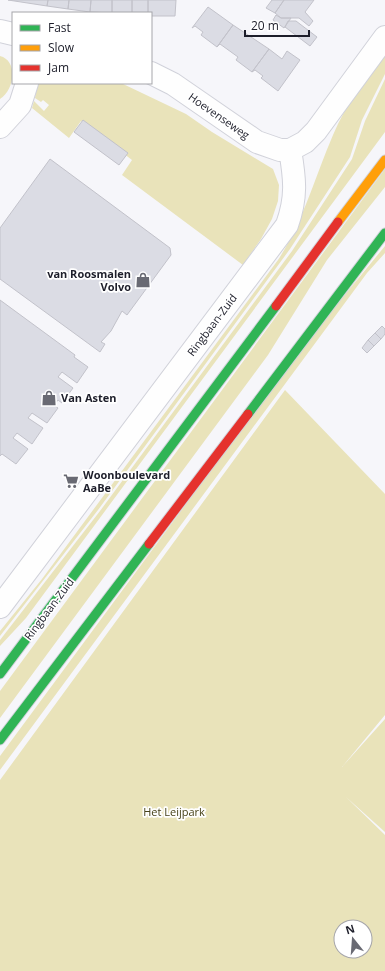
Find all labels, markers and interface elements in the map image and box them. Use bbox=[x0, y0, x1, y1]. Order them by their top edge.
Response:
legend bbox=[12, 12, 152, 84]
scale bar bbox=[245, 12, 309, 38]
text: 20 m bbox=[251, 17, 279, 34]
text: Fast bbox=[48, 19, 71, 36]
text: Slow bbox=[48, 39, 75, 56]
text: Jam bbox=[47, 59, 69, 76]
street label: Hoevenseweg bbox=[186, 89, 253, 142]
place label: van Roosmalen Volvo bbox=[47, 266, 131, 294]
shop icon: van Roosmalen Volvo bbox=[134, 271, 152, 289]
street label: Ringbaan-Zuid bbox=[183, 291, 240, 359]
shop icon: Van Asten bbox=[40, 389, 58, 407]
place label: Van Asten bbox=[61, 390, 116, 405]
place label: Woonboulevard AaBe bbox=[83, 467, 170, 495]
supermarket icon: Woonboulevard AaBe bbox=[62, 472, 80, 490]
street label: Ringbaan-Zuid bbox=[20, 575, 77, 643]
park label: Het Leijpark bbox=[143, 804, 205, 819]
north arrow bbox=[333, 919, 373, 959]
text: N bbox=[343, 920, 356, 937]

